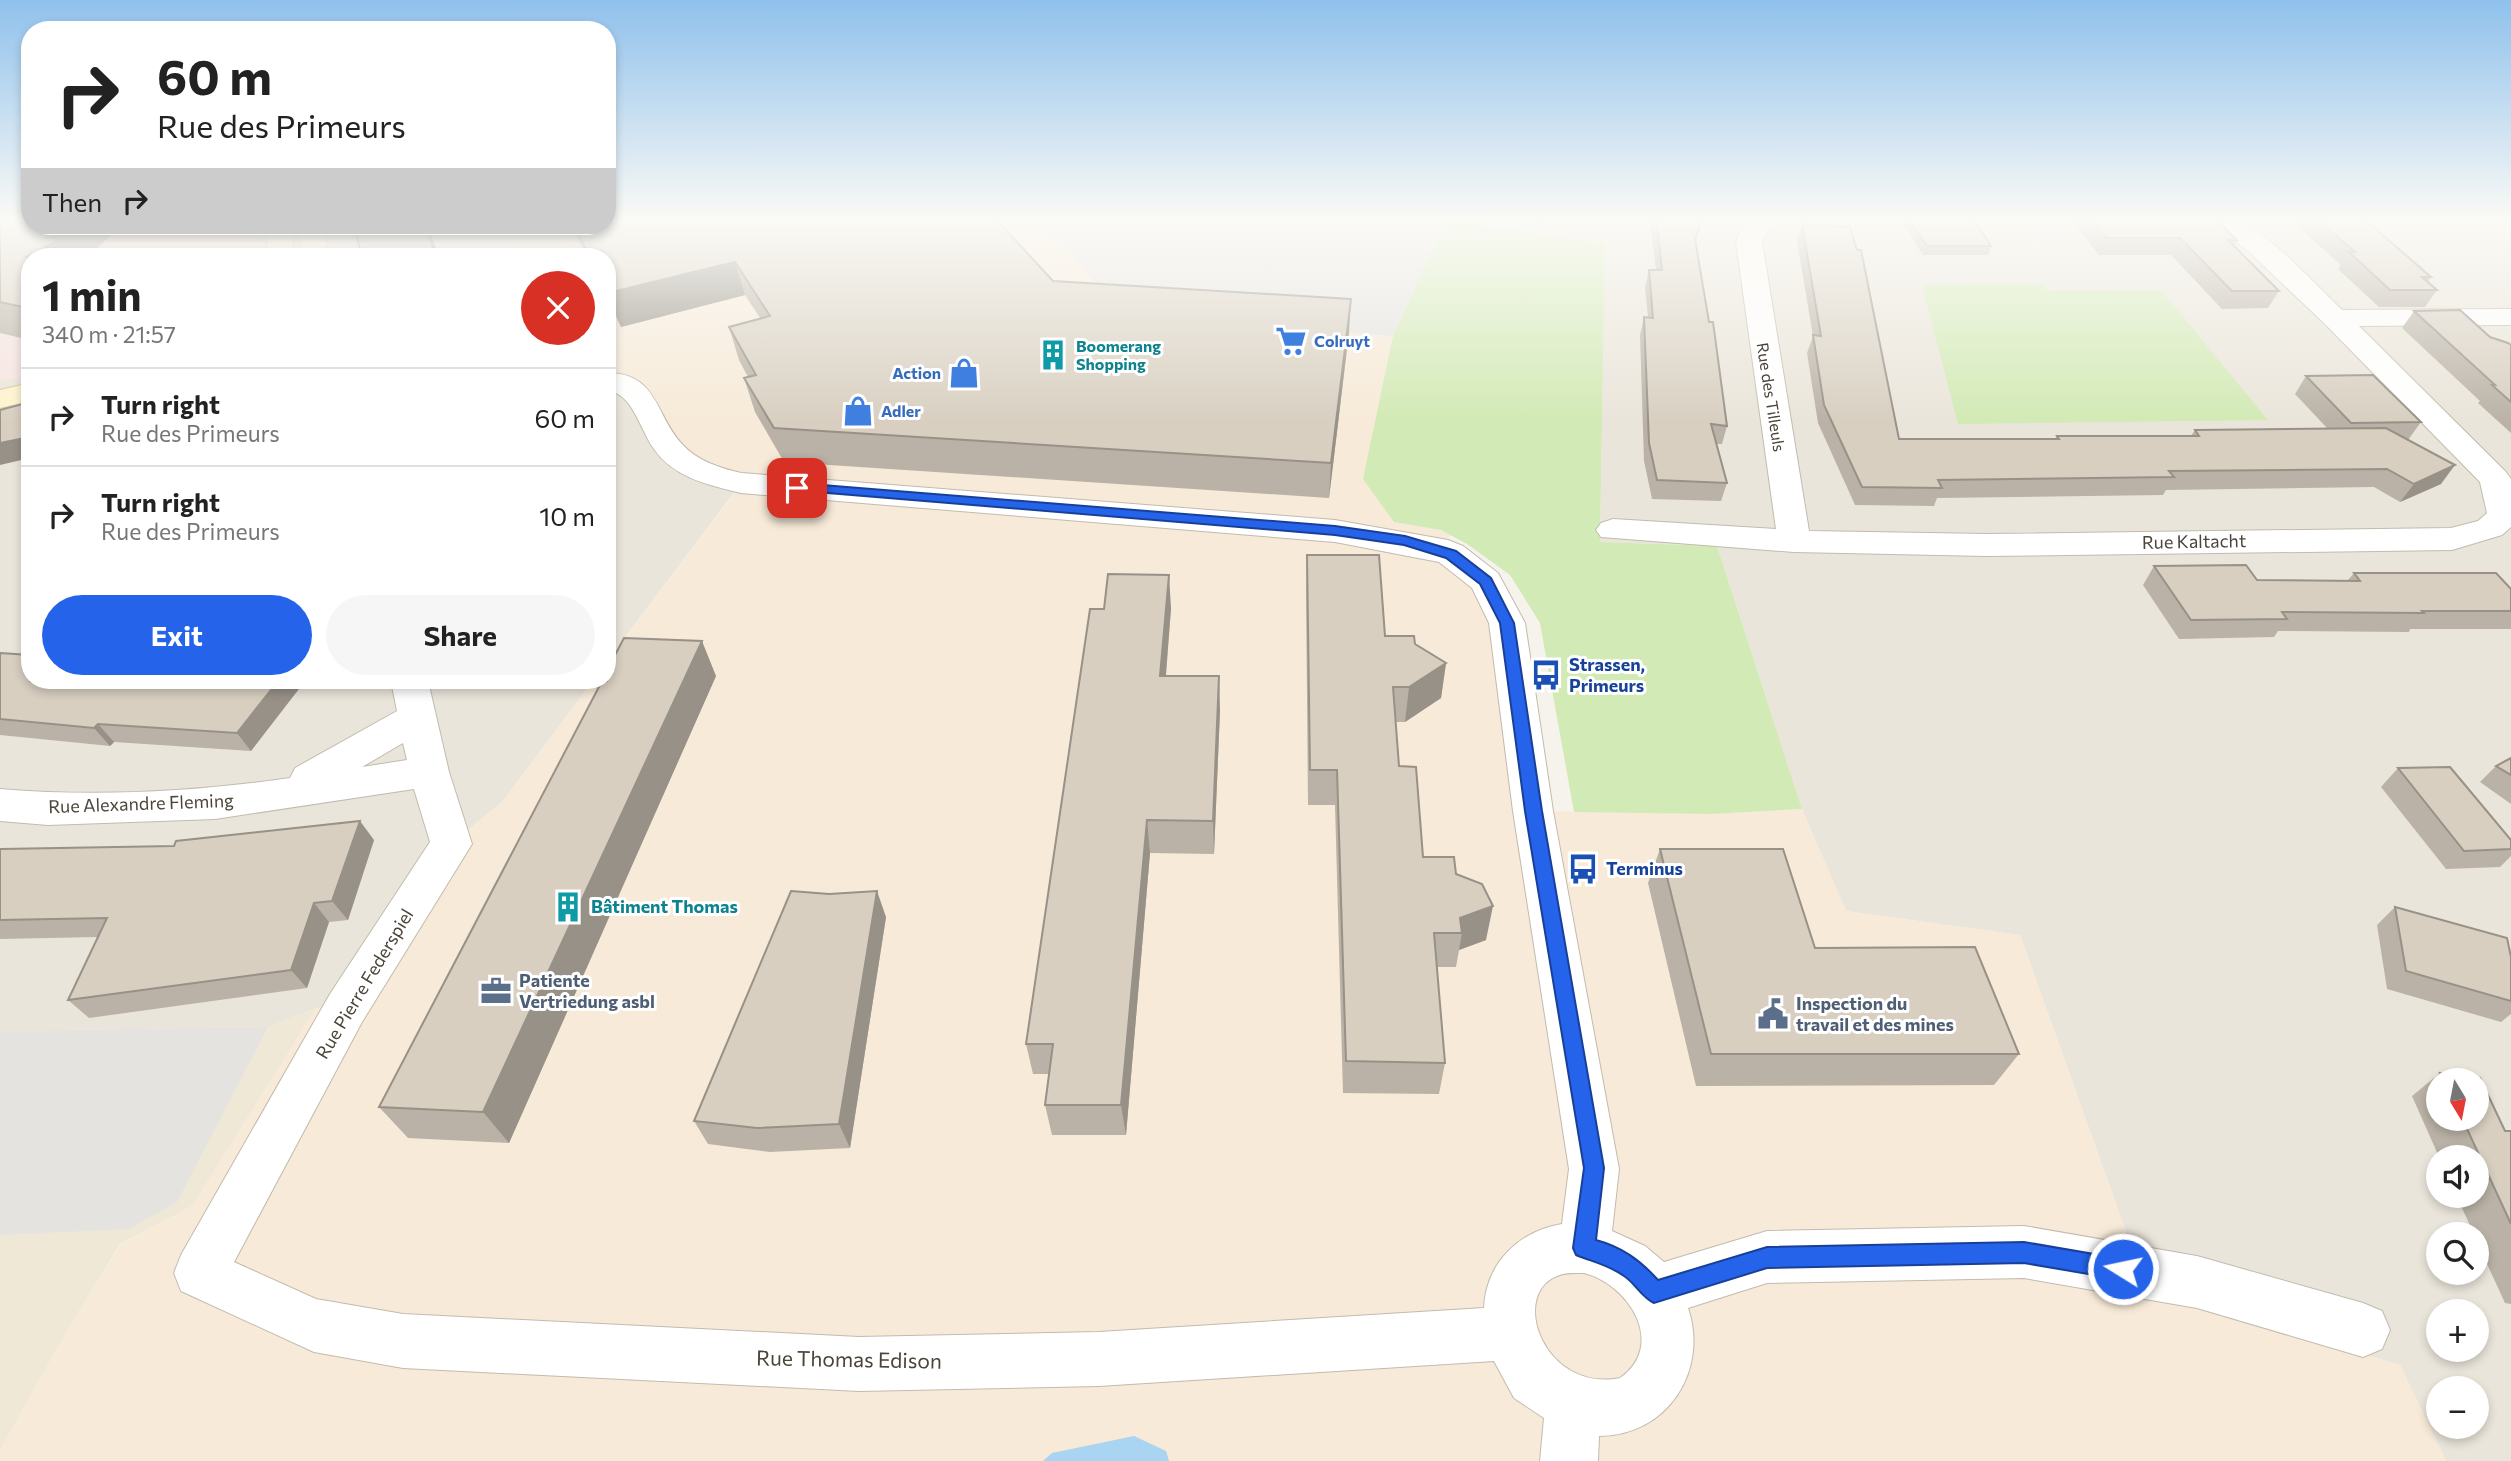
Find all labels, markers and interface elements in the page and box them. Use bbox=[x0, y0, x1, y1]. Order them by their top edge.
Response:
text: 60 m bbox=[157, 45, 272, 105]
icon: right bbox=[42, 49, 133, 140]
text: Rue des Primeurs bbox=[157, 105, 406, 145]
icon: right bbox=[116, 182, 154, 220]
text: Then bbox=[42, 186, 102, 217]
text: 1 min bbox=[42, 268, 142, 320]
button: close bbox=[521, 271, 595, 345]
text: 340 m · 21:57 bbox=[42, 320, 176, 348]
supermarket icon: Colruyt bbox=[1274, 324, 1308, 358]
place label: Colruyt bbox=[1314, 331, 1370, 350]
place label: Boomerang Shopping bbox=[1076, 336, 1161, 373]
building icon: Boomerang Shopping bbox=[1036, 338, 1070, 372]
street label: Rue des Tilleuls bbox=[1753, 341, 1790, 453]
shop icon: Action bbox=[947, 356, 981, 390]
place label: Action bbox=[892, 363, 941, 382]
text: Turn right bbox=[101, 388, 220, 419]
shop icon: Adler bbox=[841, 394, 875, 428]
icon: right bbox=[42, 398, 80, 436]
place label: Adler bbox=[881, 401, 921, 420]
text: 60 m bbox=[535, 402, 595, 433]
text: Rue des Primeurs bbox=[101, 419, 280, 447]
pin bbox=[767, 458, 827, 518]
icon: arrive bbox=[778, 469, 816, 507]
text: Turn right bbox=[101, 486, 220, 517]
icon: right bbox=[42, 496, 80, 534]
text: 10 m bbox=[539, 500, 595, 531]
text: Rue des Primeurs bbox=[101, 517, 280, 545]
street label: Rue Kaltacht bbox=[2142, 529, 2246, 553]
button: Exit bbox=[42, 595, 312, 675]
button: Share bbox=[326, 595, 595, 675]
place label: Strassen, Primeurs bbox=[1569, 653, 1645, 696]
bus stop icon: Strassen, Primeurs bbox=[1529, 658, 1563, 692]
street label: Rue Alexandre Fleming bbox=[48, 789, 234, 817]
bus stop icon: Terminus bbox=[1566, 852, 1600, 886]
place label: Terminus bbox=[1606, 857, 1683, 879]
building icon: Bâtiment Thomas bbox=[551, 890, 585, 924]
place label: Bâtiment Thomas bbox=[591, 895, 738, 917]
street label: Rue Pierre Federspiel bbox=[311, 904, 418, 1062]
place label: Patiente Vertriedung asbl bbox=[519, 969, 655, 1012]
office icon: Patiente Vertriedung asbl bbox=[479, 974, 513, 1008]
place label: Inspection du travail et des mines bbox=[1796, 992, 1954, 1035]
public building icon: Inspection du travail et des mines bbox=[1756, 997, 1790, 1031]
north arrow bbox=[2426, 1068, 2488, 1130]
map controls bbox=[2426, 1068, 2489, 1439]
button: sound bbox=[2426, 1145, 2489, 1208]
button: search bbox=[2426, 1222, 2489, 1285]
position arrow bbox=[2086, 1232, 2160, 1306]
button: + bbox=[2426, 1299, 2489, 1362]
street label: Rue Thomas Edison bbox=[756, 1344, 942, 1373]
button: − bbox=[2426, 1376, 2489, 1439]

